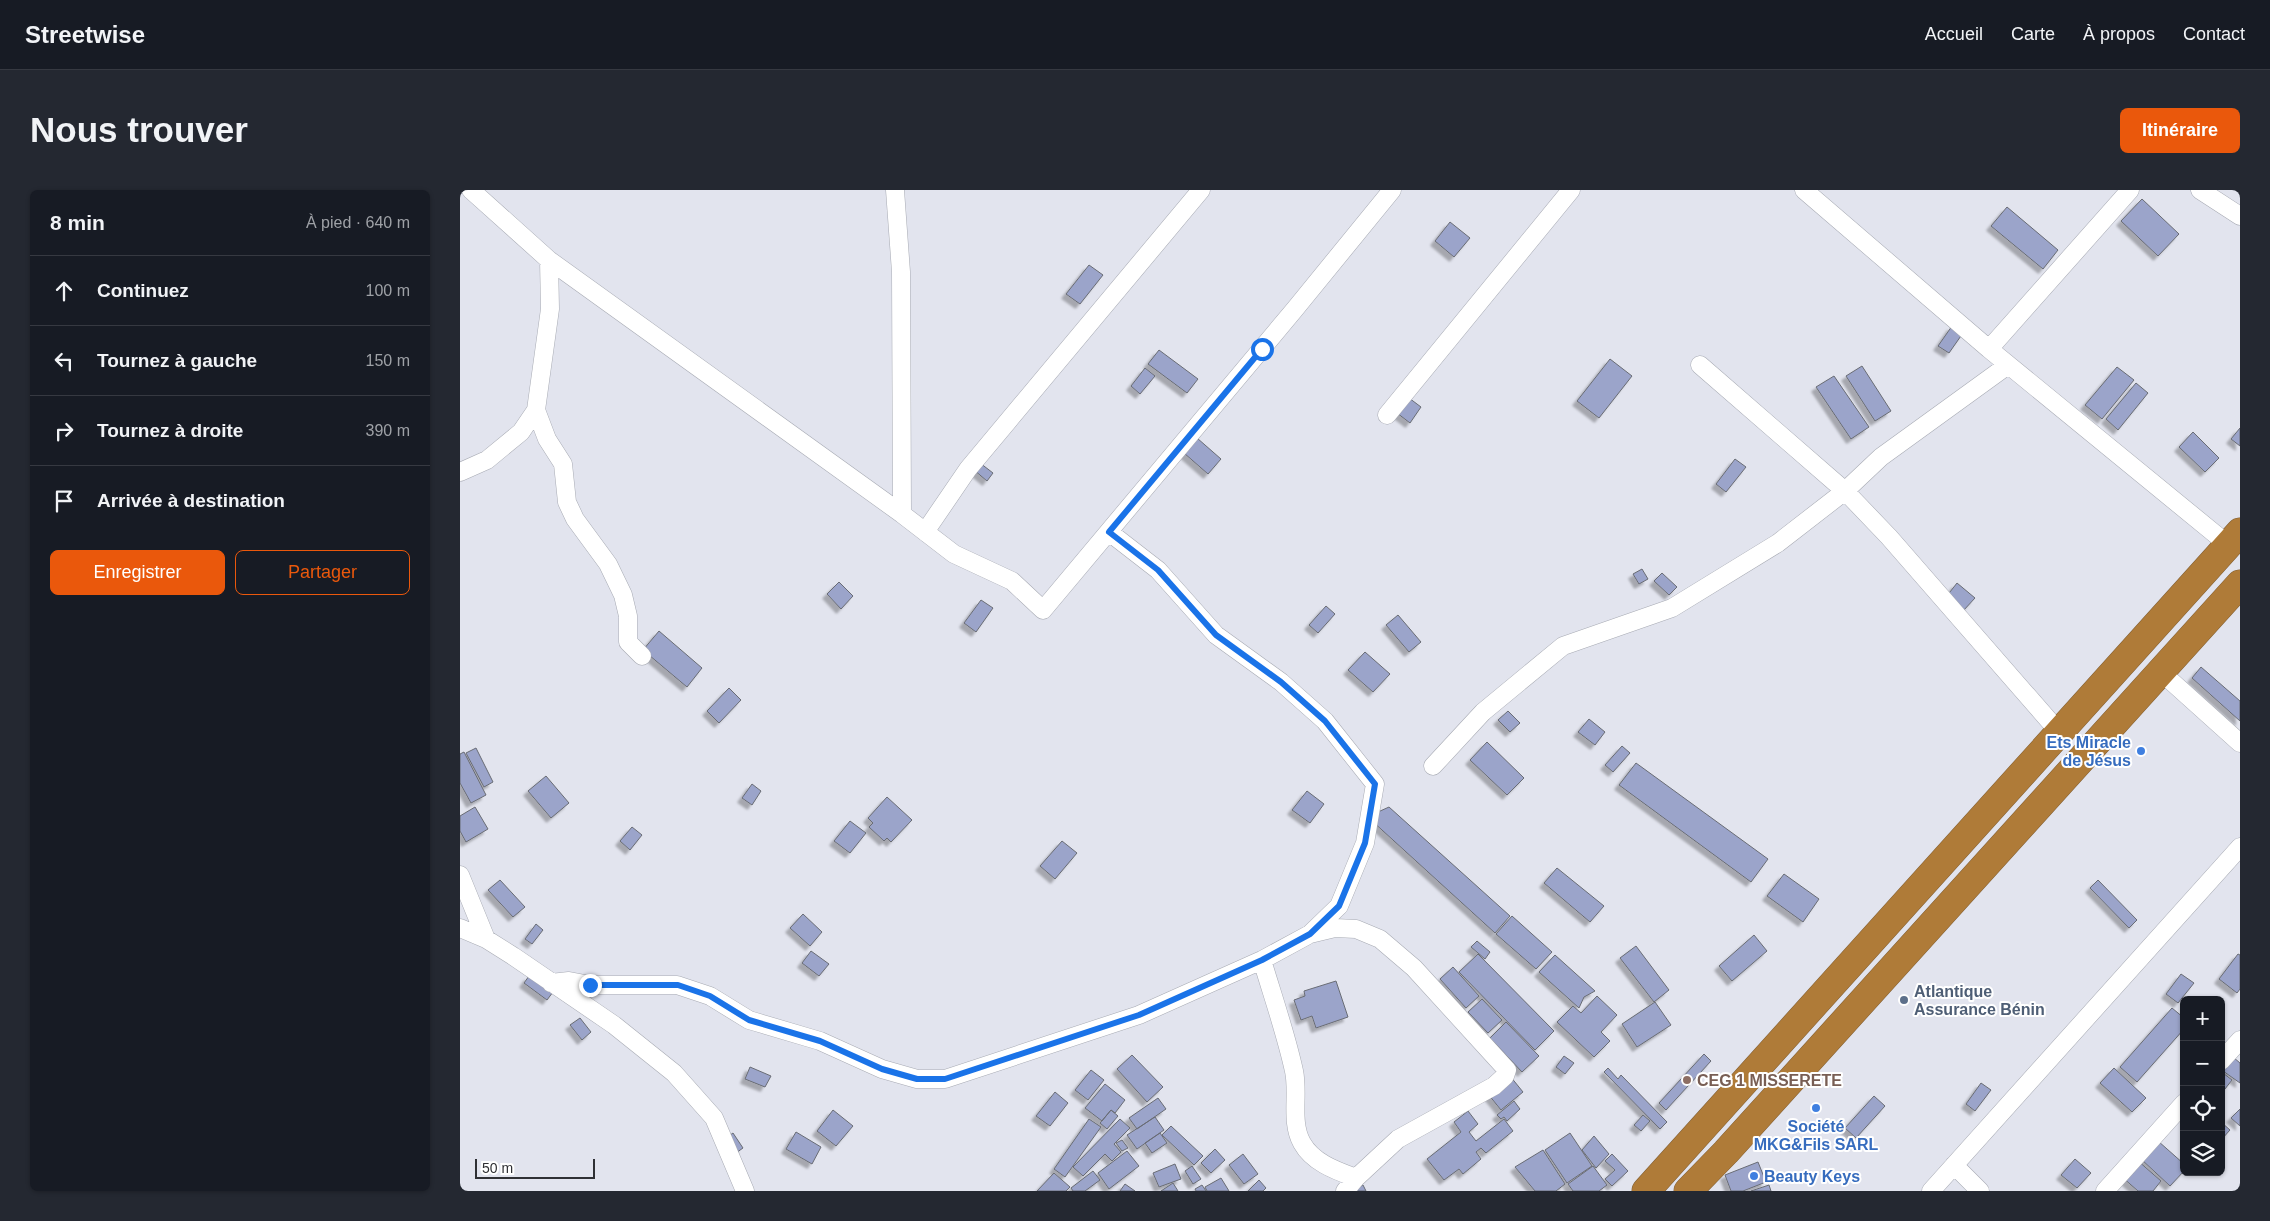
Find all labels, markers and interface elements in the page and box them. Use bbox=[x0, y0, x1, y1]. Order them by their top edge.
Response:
text: Streetwise bbox=[25, 21, 145, 48]
text: Accueil bbox=[1925, 24, 1983, 44]
text: Carte bbox=[2011, 24, 2055, 44]
text: À propos bbox=[2083, 24, 2155, 44]
text: Contact bbox=[2183, 24, 2245, 44]
button: Itinéraire bbox=[2120, 108, 2240, 153]
text: Nous trouver bbox=[30, 110, 248, 149]
text: 8 min bbox=[50, 211, 105, 234]
text: À pied · 640 m bbox=[306, 214, 410, 231]
icon: ahead bbox=[50, 277, 78, 305]
text: Continuez bbox=[97, 280, 189, 301]
text: 100 m bbox=[366, 282, 410, 299]
route start bbox=[1251, 338, 1274, 361]
icon: left bbox=[50, 347, 78, 375]
text: Tournez à gauche bbox=[97, 350, 257, 371]
text: 150 m bbox=[366, 352, 410, 369]
icon: right bbox=[50, 417, 78, 445]
text: Tournez à droite bbox=[97, 420, 243, 441]
text: 390 m bbox=[366, 422, 410, 439]
icon: arrive bbox=[50, 487, 78, 515]
text: Arrivée à destination bbox=[97, 490, 285, 511]
button: Enregistrer bbox=[50, 550, 225, 595]
button: Partager bbox=[235, 550, 410, 595]
place label: Ets Miracle de Jésus bbox=[2047, 734, 2131, 769]
marker: Ets Miracle de Jésus bbox=[2135, 745, 2147, 757]
route end bbox=[579, 974, 602, 997]
place label: Atlantique Assurance Bénin bbox=[1914, 983, 2045, 1018]
marker: Atlantique Assurance Bénin bbox=[1898, 994, 1910, 1006]
map controls bbox=[2180, 996, 2225, 1176]
button: + bbox=[2180, 996, 2225, 1041]
button: − bbox=[2180, 1041, 2225, 1086]
place label: CEG 1 MISSERETE bbox=[1697, 1072, 1842, 1089]
marker: CEG 1 MISSERETE bbox=[1681, 1074, 1693, 1086]
button: locate bbox=[2180, 1086, 2225, 1131]
marker: Société MKG&Fils SARL bbox=[1810, 1102, 1822, 1114]
place label: Société MKG&Fils SARL bbox=[1754, 1118, 1878, 1153]
button: layers bbox=[2180, 1131, 2225, 1176]
scale bar bbox=[475, 1156, 595, 1179]
text: 50 m bbox=[482, 1160, 513, 1176]
place label: Beauty Keys bbox=[1764, 1168, 1860, 1185]
marker: Beauty Keys bbox=[1748, 1170, 1760, 1182]

